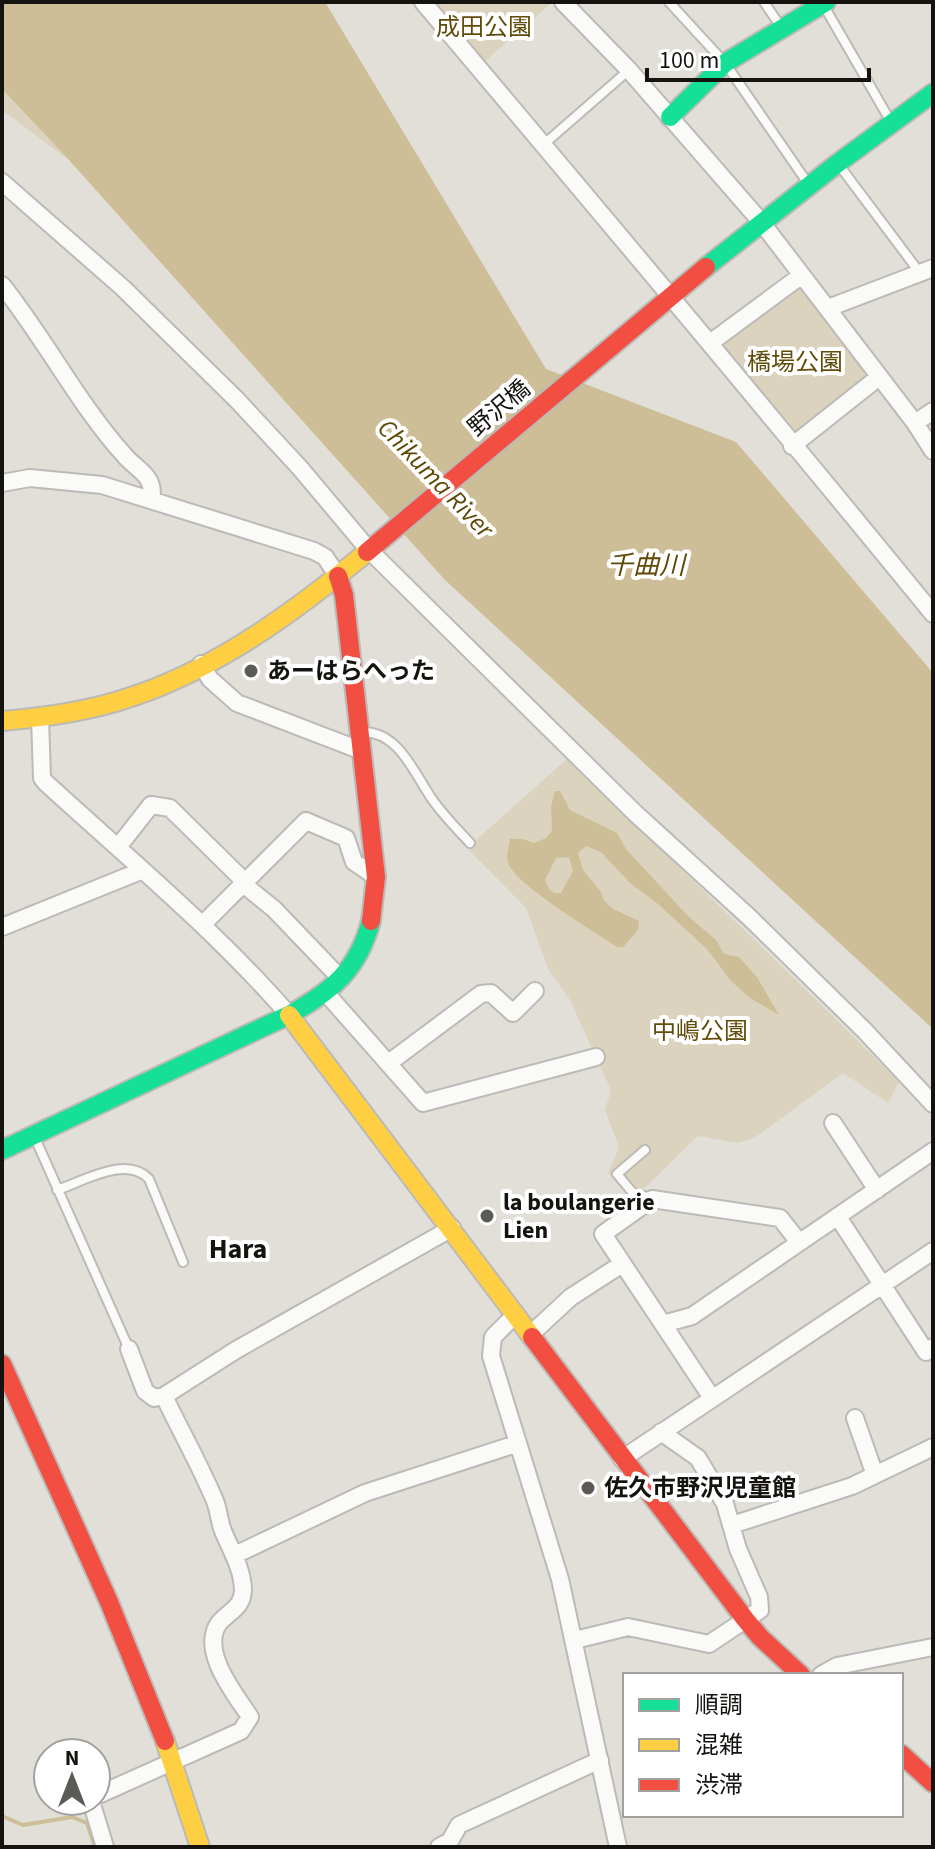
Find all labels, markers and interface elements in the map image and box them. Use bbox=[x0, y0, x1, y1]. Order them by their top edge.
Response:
park label: 成田公園 bbox=[436, 10, 532, 45]
scale bar bbox=[647, 32, 869, 82]
text: 100 m bbox=[659, 43, 719, 78]
park label: 橋場公園 bbox=[747, 345, 843, 380]
street label: 野沢橋 bbox=[460, 372, 538, 445]
water label: Chikuma River bbox=[369, 410, 503, 547]
water label: 千曲川 bbox=[607, 547, 688, 584]
place label: あーはらへった bbox=[267, 654, 435, 689]
marker: あーはらへった bbox=[242, 662, 260, 680]
park label: 中嶋公園 bbox=[652, 1014, 748, 1049]
place label: la boulangerie Lien bbox=[503, 1185, 655, 1248]
marker: la boulangerie Lien bbox=[478, 1207, 496, 1225]
district label: Hara bbox=[209, 1229, 267, 1269]
place label: 佐久市野沢児童館 bbox=[604, 1471, 796, 1506]
marker: 佐久市野沢児童館 bbox=[579, 1479, 597, 1497]
legend bbox=[623, 1673, 903, 1817]
text: 順調 bbox=[695, 1688, 743, 1723]
text: 混雑 bbox=[695, 1728, 743, 1763]
north arrow bbox=[32, 1737, 112, 1817]
text: N bbox=[65, 1742, 79, 1774]
text: 渋滞 bbox=[695, 1768, 743, 1803]

